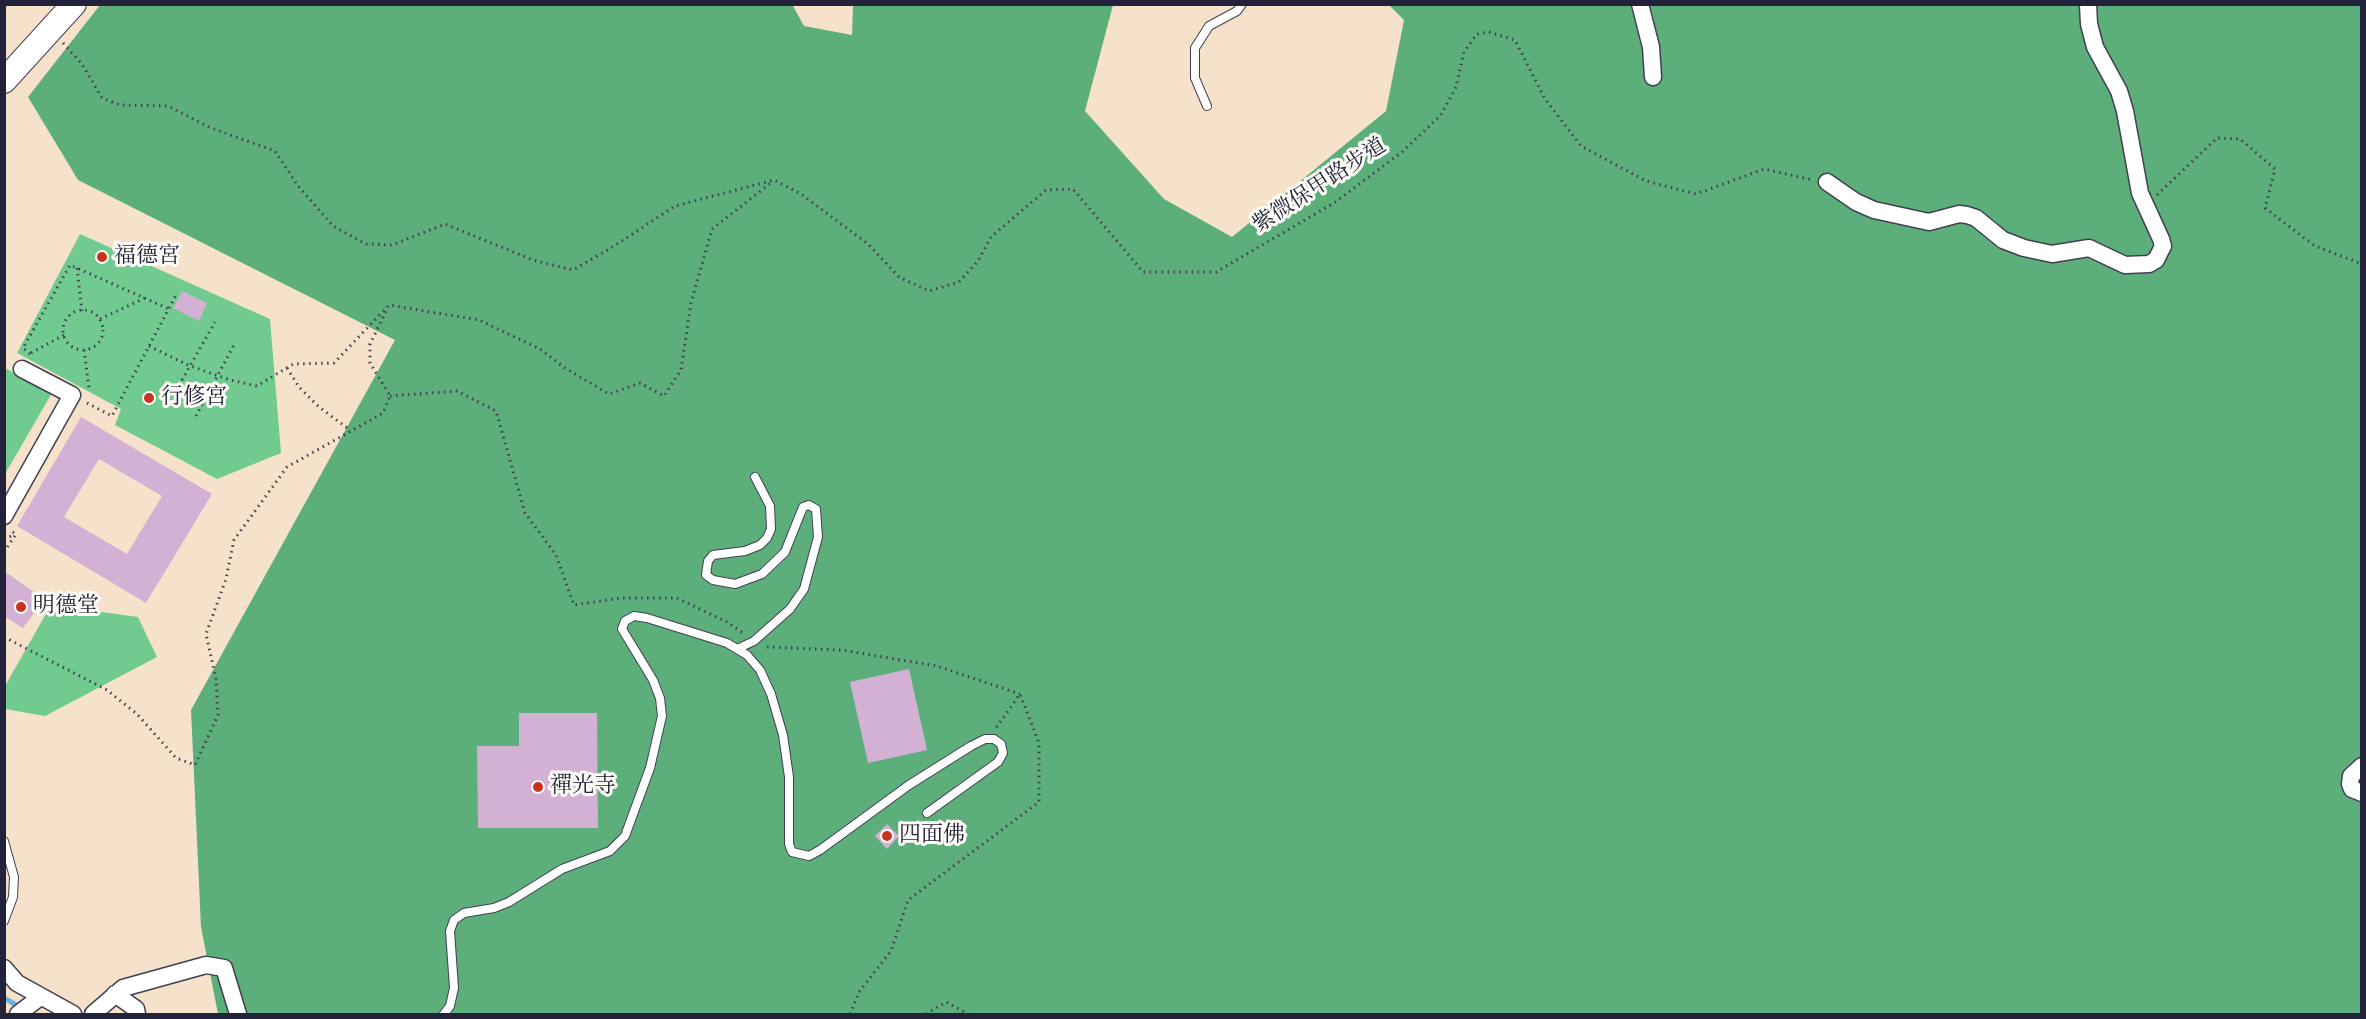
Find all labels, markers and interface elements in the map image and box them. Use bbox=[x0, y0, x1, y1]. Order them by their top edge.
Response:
street label: 紫微保甲路步道 bbox=[1248, 133, 1392, 239]
place label: 福德宮 bbox=[114, 244, 180, 270]
marker: 福德宮 bbox=[95, 250, 109, 264]
place label: 行修宮 bbox=[161, 385, 227, 411]
marker: 行修宮 bbox=[142, 391, 156, 405]
place label: 明德堂 bbox=[33, 594, 99, 620]
marker: 明德堂 bbox=[14, 600, 28, 614]
place label: 禪光寺 bbox=[550, 774, 616, 800]
marker: 禪光寺 bbox=[531, 780, 545, 794]
place label: 四面佛 bbox=[899, 823, 965, 849]
marker: 四面佛 bbox=[880, 829, 894, 843]

